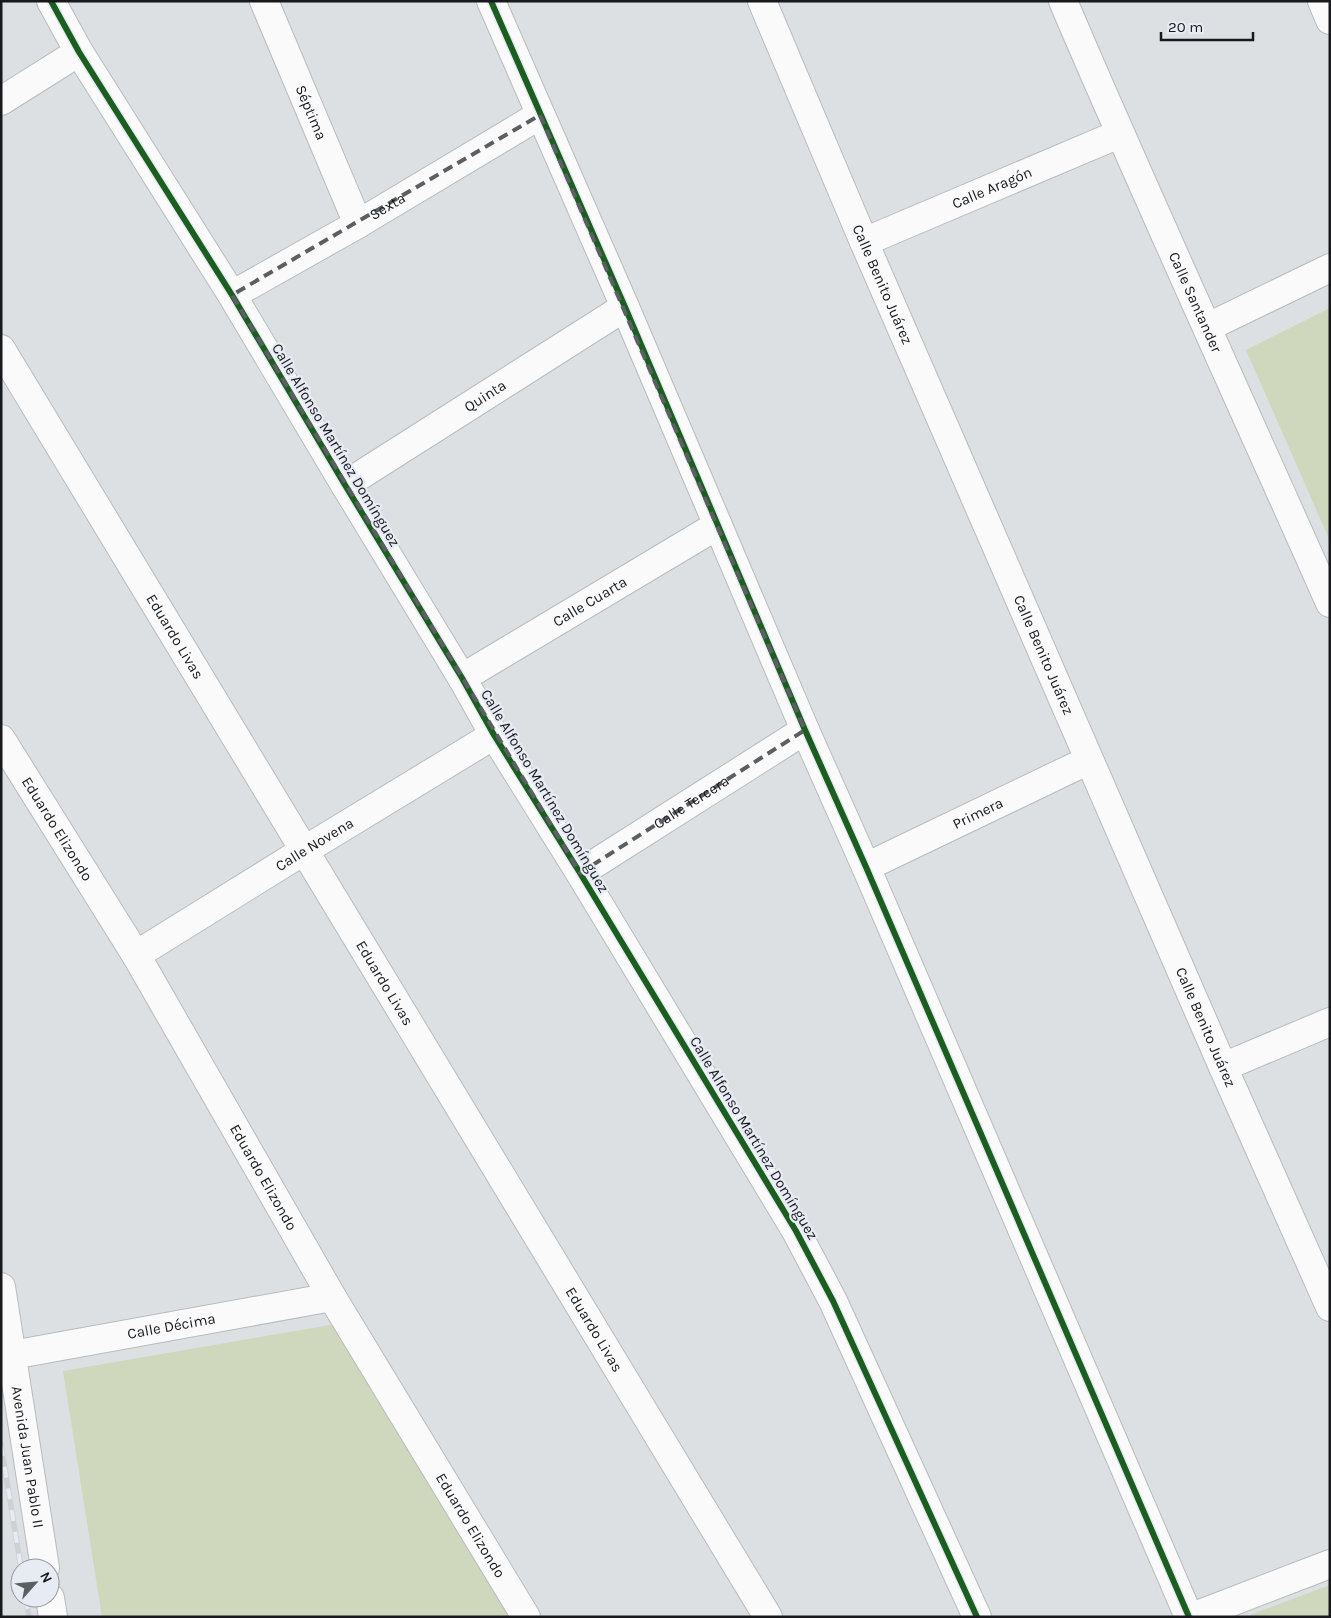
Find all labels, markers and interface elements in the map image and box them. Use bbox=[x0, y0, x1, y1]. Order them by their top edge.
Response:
scale bar bbox=[1161, 10, 1254, 42]
text: 20 m bbox=[1168, 18, 1203, 36]
street label: Séptima bbox=[291, 82, 331, 143]
street label: Calle Aragón bbox=[949, 163, 1035, 213]
street label: Sexta bbox=[366, 189, 409, 224]
street label: Calle Benito Juárez bbox=[849, 222, 916, 347]
street label: Calle Santander bbox=[1165, 249, 1226, 356]
street label: Calle Alfonso Martínez Domínguez bbox=[268, 340, 404, 550]
street label: Quinta bbox=[461, 376, 509, 416]
street label: Calle Cuarta bbox=[550, 573, 630, 631]
street label: Eduardo Livas bbox=[142, 591, 207, 682]
street label: Calle Benito Juárez bbox=[1010, 592, 1078, 718]
street label: Calle Alfonso Martínez Domínguez bbox=[477, 686, 613, 896]
street label: Calle Tercera bbox=[650, 772, 732, 833]
street label: Eduardo Elizondo bbox=[18, 773, 96, 884]
street label: Primera bbox=[950, 794, 1006, 833]
street label: Calle Novena bbox=[272, 814, 357, 875]
street label: Eduardo Livas bbox=[352, 937, 417, 1029]
street label: Calle Benito Juárez bbox=[1172, 965, 1240, 1090]
street label: Calle Alfonso Martínez Domínguez bbox=[686, 1033, 822, 1243]
street label: Eduardo Elizondo bbox=[226, 1121, 301, 1234]
street label: Eduardo Livas bbox=[562, 1284, 627, 1375]
street label: Calle Décima bbox=[126, 1309, 217, 1343]
street label: Avenida Juan Pablo II bbox=[8, 1385, 48, 1529]
street label: Eduardo Elizondo bbox=[432, 1470, 509, 1581]
north arrow bbox=[10, 1558, 60, 1608]
text: N bbox=[36, 1569, 56, 1586]

